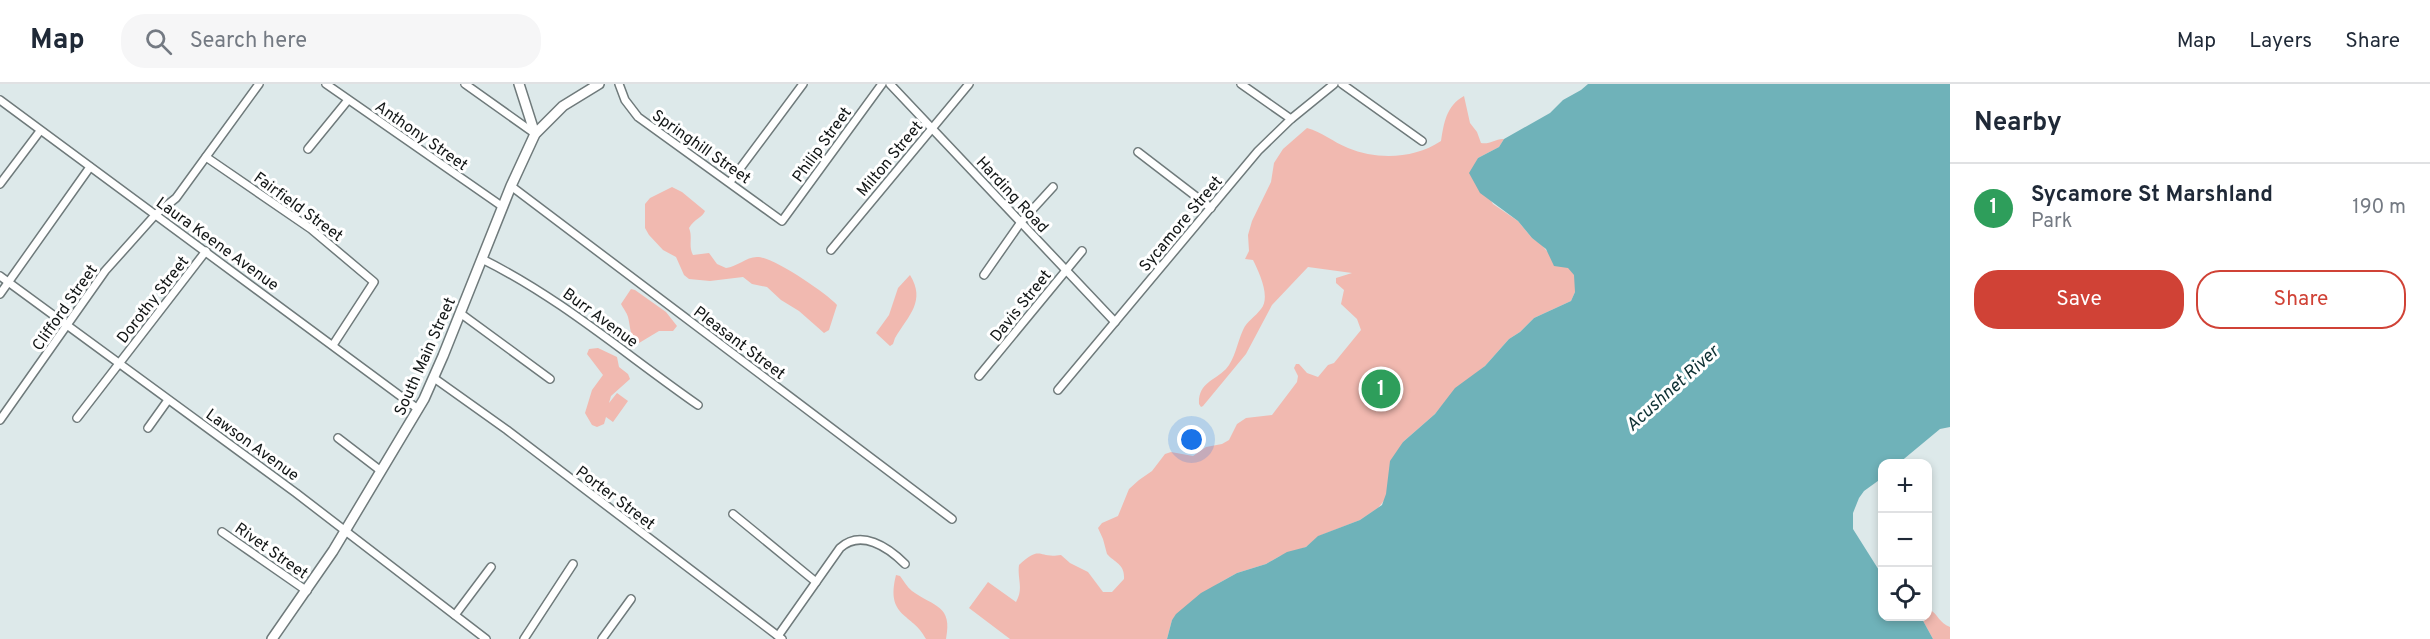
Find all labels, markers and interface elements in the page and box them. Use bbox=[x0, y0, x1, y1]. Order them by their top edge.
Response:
search box bbox=[121, 14, 541, 68]
text: Map bbox=[30, 23, 85, 59]
icon: search bbox=[142, 25, 175, 58]
text: Search here bbox=[190, 28, 307, 55]
text: Map bbox=[2177, 28, 2216, 55]
text: Layers bbox=[2249, 28, 2312, 55]
text: Share bbox=[2345, 28, 2400, 55]
street label: Anthony Street bbox=[371, 97, 471, 176]
street label: Philip Street bbox=[789, 104, 857, 187]
street label: Springhill Street bbox=[647, 106, 754, 189]
text: Nearby bbox=[1974, 107, 2062, 140]
street label: Milton Street bbox=[853, 117, 928, 201]
street label: Harding Road bbox=[971, 153, 1052, 238]
street label: Fairfield Street bbox=[249, 169, 346, 247]
street label: Sycamore Street bbox=[1136, 172, 1227, 276]
text: Sycamore St Marshland bbox=[2031, 182, 2273, 209]
street label: Laura Keene Avenue bbox=[152, 193, 282, 296]
text: 1 bbox=[1990, 195, 1998, 221]
text: 190 m bbox=[2352, 195, 2406, 221]
text: Park bbox=[2031, 209, 2072, 235]
street label: Dorothy Street bbox=[113, 253, 194, 348]
street label: Clifford Street bbox=[29, 261, 103, 355]
street label: Davis Street bbox=[987, 266, 1057, 346]
button: Save bbox=[1974, 270, 2184, 329]
button: Share bbox=[2196, 270, 2406, 329]
street label: Burr Avenue bbox=[558, 284, 642, 353]
street label: South Main Street bbox=[391, 295, 461, 419]
street label: Pleasant Street bbox=[689, 303, 789, 385]
water label: Acushnet River bbox=[1621, 340, 1726, 437]
pin: 1 bbox=[1362, 366, 1400, 412]
street label: Lawson Avenue bbox=[201, 405, 302, 486]
your location bbox=[1177, 425, 1206, 454]
map controls bbox=[1878, 459, 1932, 621]
button: + bbox=[1878, 459, 1932, 513]
street label: Porter Street bbox=[571, 462, 658, 535]
button: − bbox=[1878, 513, 1932, 567]
street label: Rivet Street bbox=[230, 519, 311, 584]
button: locate bbox=[1878, 567, 1932, 621]

